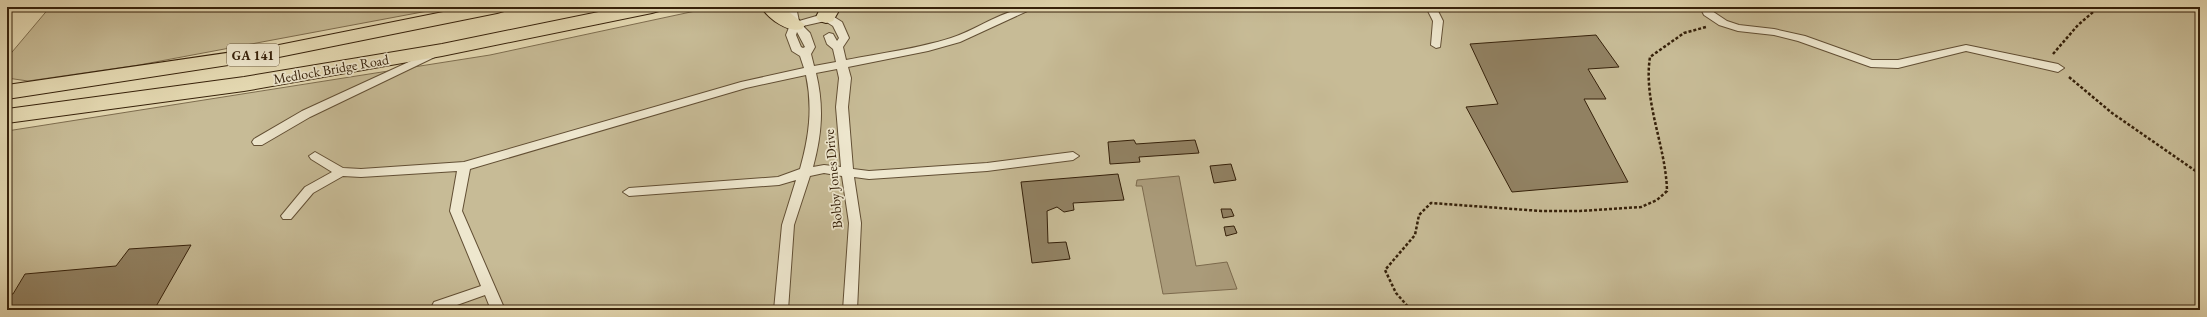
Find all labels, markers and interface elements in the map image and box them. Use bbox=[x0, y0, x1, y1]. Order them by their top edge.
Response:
road number: GA 141 bbox=[227, 44, 279, 66]
street label: Medlock Bridge Road bbox=[272, 50, 391, 88]
street label: Bobby Jones Drive bbox=[820, 128, 846, 230]

